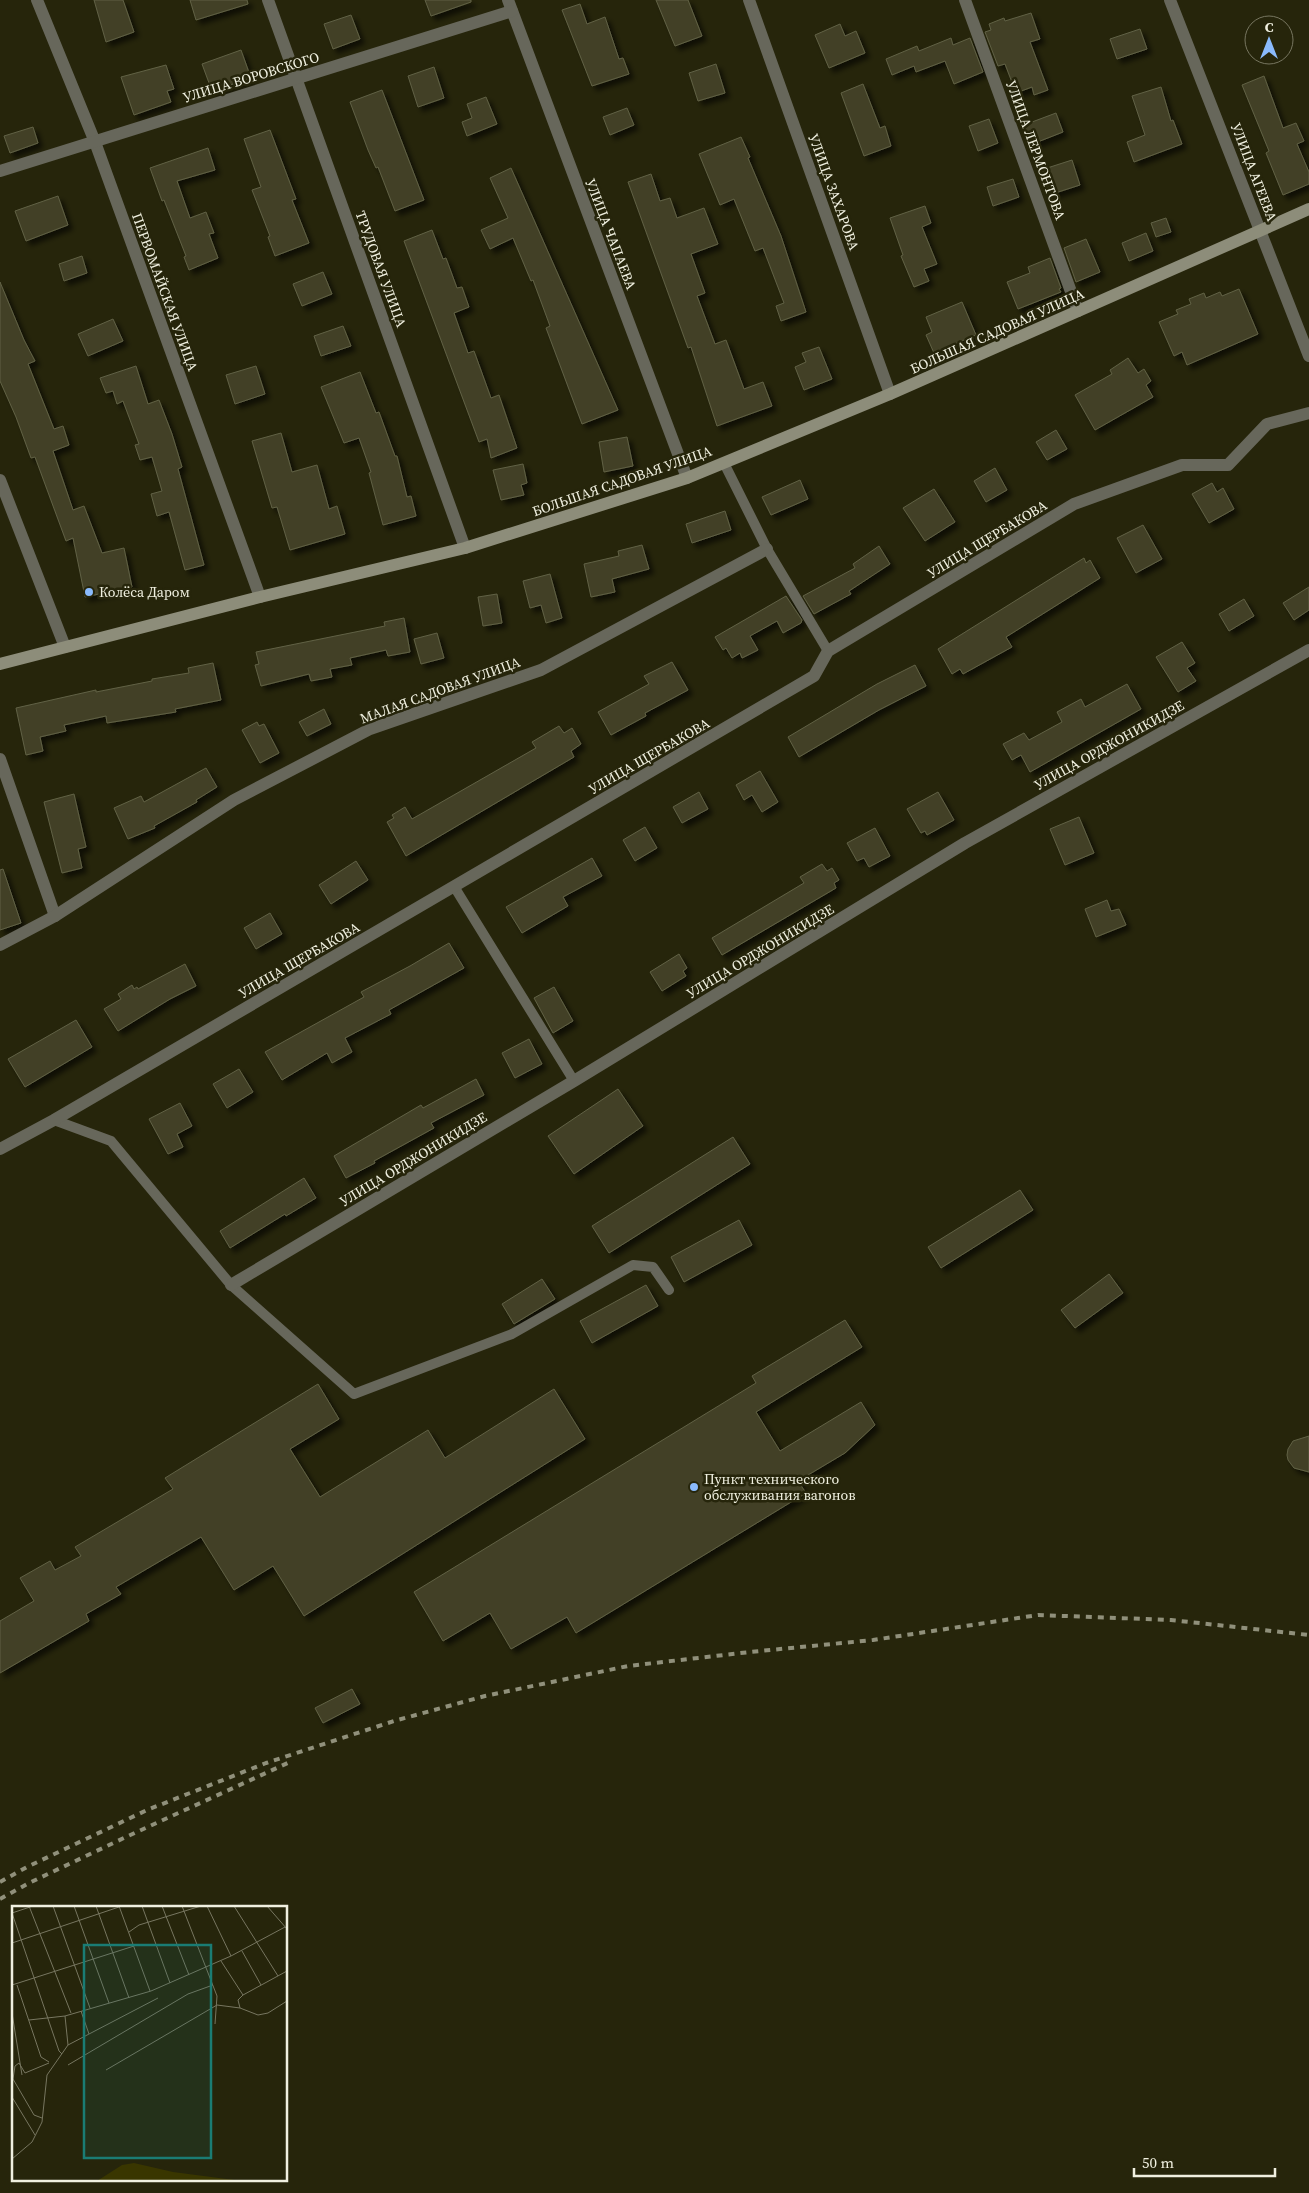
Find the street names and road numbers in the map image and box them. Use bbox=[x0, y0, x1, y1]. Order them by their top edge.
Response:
street label: УЛИЦА ВОРОВСКОГО bbox=[180, 47, 322, 107]
street label: УЛИЦА ЛЕРМОНТОВА bbox=[1001, 77, 1071, 223]
street label: УЛИЦА АГЕЕВА bbox=[1226, 120, 1282, 225]
street label: УЛИЦА ЗАХАРОВА bbox=[804, 131, 865, 254]
street label: УЛИЦА ЧАПАЕВА bbox=[581, 176, 642, 293]
street label: ТРУДОВАЯ УЛИЦА bbox=[351, 208, 412, 331]
street label: ПЕРВОМАЙСКАЯ УЛИЦА bbox=[127, 210, 203, 375]
street label: БОЛЬШАЯ САДОВАЯ УЛИЦА bbox=[907, 283, 1088, 378]
street label: БОЛЬШАЯ САДОВАЯ УЛИЦА bbox=[530, 441, 715, 521]
street label: УЛИЦА ЩЕРБАКОВА bbox=[923, 495, 1051, 583]
street label: МАЛАЯ САДОВАЯ УЛИЦА bbox=[357, 651, 524, 728]
street label: УЛИЦА ОРДЖОНИКИДЗЕ bbox=[1030, 695, 1188, 795]
street label: УЛИЦА ЩЕРБАКОВА bbox=[585, 713, 714, 799]
street label: УЛИЦА ОРДЖОНИКИДЗЕ bbox=[683, 899, 837, 1003]
street label: УЛИЦА ЩЕРБАКОВА bbox=[235, 917, 364, 1003]
street label: УЛИЦА ОРДЖОНИКИДЗЕ bbox=[336, 1107, 490, 1211]

